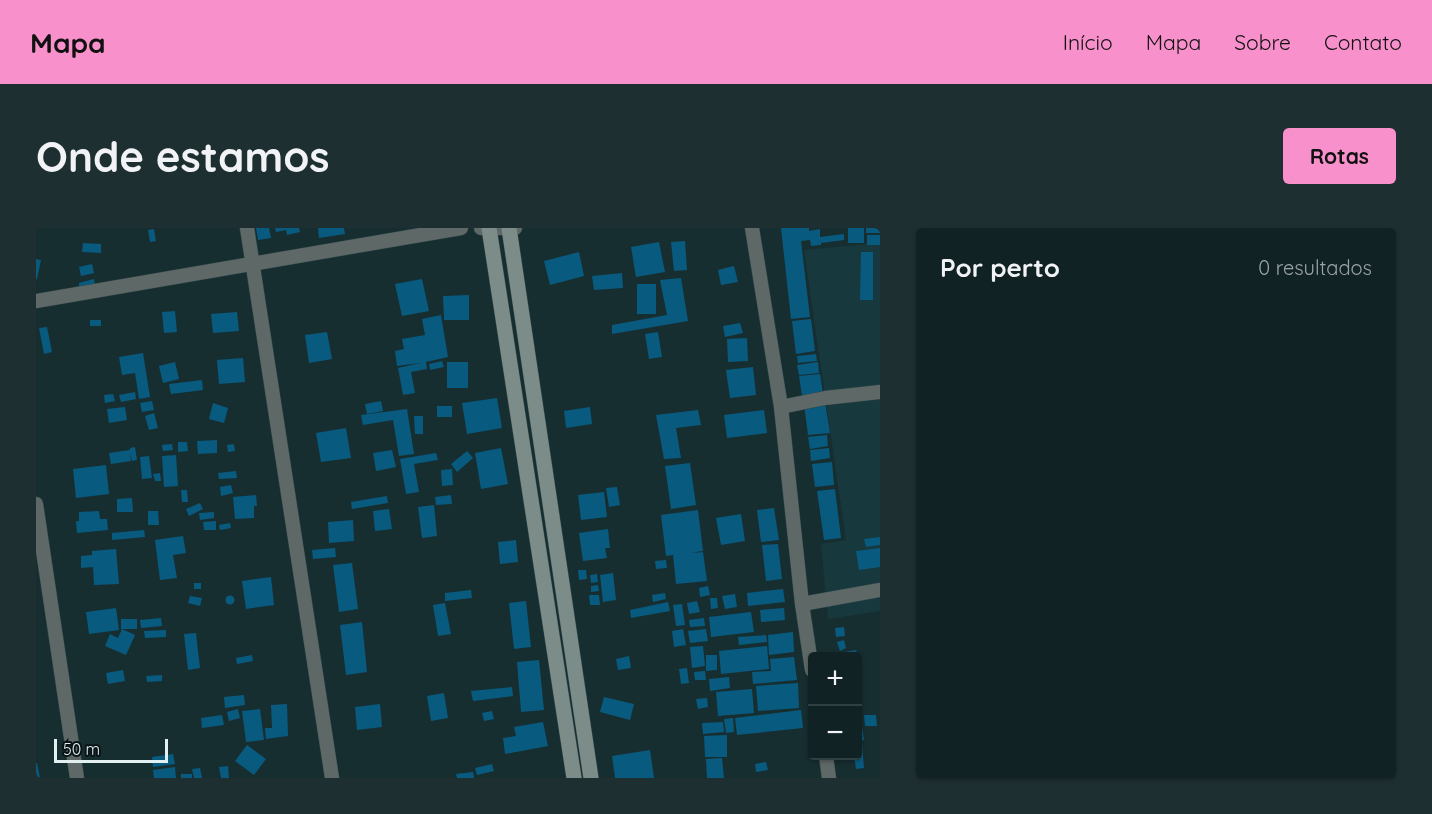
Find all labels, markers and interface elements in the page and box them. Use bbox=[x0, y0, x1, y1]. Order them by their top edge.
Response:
text: Mapa bbox=[30, 25, 106, 60]
text: Início bbox=[1063, 29, 1113, 55]
text: Mapa bbox=[1146, 29, 1201, 55]
text: Sobre bbox=[1234, 29, 1291, 55]
text: Contato bbox=[1324, 29, 1402, 55]
button: Rotas bbox=[1283, 128, 1396, 184]
text: Onde estamos bbox=[36, 130, 330, 183]
text: Por perto bbox=[940, 251, 1060, 284]
text: 0 resultados bbox=[1258, 255, 1372, 280]
map controls bbox=[808, 652, 862, 760]
button: + bbox=[808, 652, 862, 706]
button: − bbox=[808, 706, 862, 760]
scale bar bbox=[54, 736, 168, 764]
text: 50 m bbox=[63, 739, 100, 759]

